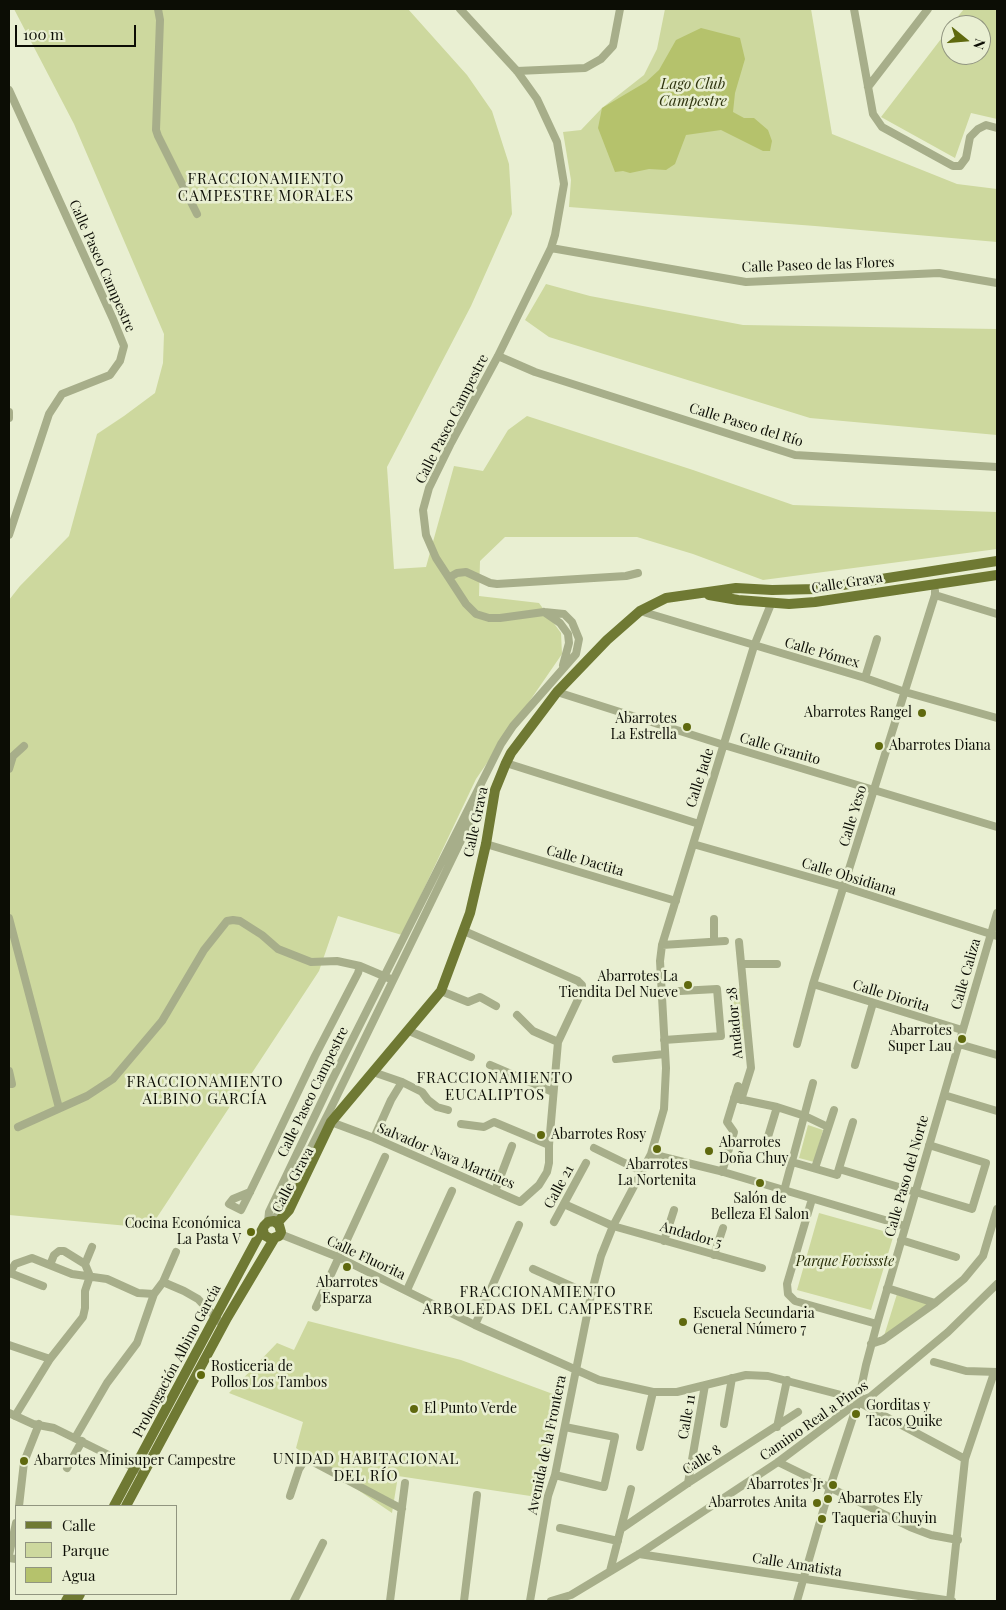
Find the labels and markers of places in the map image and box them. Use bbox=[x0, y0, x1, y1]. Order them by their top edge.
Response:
place label: Abarrotes Rangel bbox=[804, 705, 912, 721]
marker: Abarrotes Rangel bbox=[916, 707, 928, 719]
place label: Abarrotes La Estrella bbox=[611, 711, 677, 744]
marker: Abarrotes La Estrella bbox=[681, 721, 693, 733]
place label: Abarrotes Diana bbox=[889, 738, 991, 754]
marker: Abarrotes Diana bbox=[873, 740, 885, 752]
place label: Abarrotes La Tiendita Del Nueve bbox=[559, 969, 678, 1002]
marker: Abarrotes La Tiendita Del Nueve bbox=[682, 979, 694, 991]
place label: Abarrotes Super Lau bbox=[888, 1023, 952, 1056]
marker: Abarrotes Super Lau bbox=[956, 1033, 968, 1045]
place label: Abarrotes Rosy bbox=[551, 1127, 646, 1143]
marker: Abarrotes Rosy bbox=[535, 1129, 547, 1141]
place label: Abarrotes Doña Chuy bbox=[719, 1135, 789, 1168]
marker: Abarrotes La Nortenita bbox=[651, 1143, 663, 1155]
marker: Abarrotes Doña Chuy bbox=[703, 1145, 715, 1157]
place label: Abarrotes La Nortenita bbox=[618, 1157, 696, 1190]
marker: Salón de Belleza El Salon bbox=[754, 1177, 766, 1189]
place label: Salón de Belleza El Salon bbox=[711, 1191, 809, 1224]
place label: Cocina Económica La Pasta V bbox=[125, 1216, 241, 1248]
marker: Cocina Económica La Pasta V bbox=[245, 1226, 257, 1238]
marker: Abarrotes Esparza bbox=[341, 1261, 353, 1273]
place label: Abarrotes Esparza bbox=[316, 1275, 378, 1308]
place label: Escuela Secundaria General Número 7 bbox=[693, 1306, 815, 1338]
marker: Escuela Secundaria General Número 7 bbox=[677, 1316, 689, 1328]
place label: Rosticeria de Pollos Los Tambos bbox=[211, 1359, 327, 1391]
marker: Rosticeria de Pollos Los Tambos bbox=[195, 1369, 207, 1381]
place label: Gorditas y Tacos Quike bbox=[866, 1398, 943, 1430]
place label: El Punto Verde bbox=[424, 1401, 517, 1417]
marker: El Punto Verde bbox=[408, 1403, 420, 1415]
marker: Gorditas y Tacos Quike bbox=[850, 1408, 862, 1420]
place label: Abarrotes Minisuper Campestre bbox=[34, 1453, 236, 1469]
marker: Abarrotes Minisuper Campestre bbox=[18, 1455, 30, 1467]
place label: Abarrotes Jr bbox=[747, 1477, 823, 1493]
marker: Abarrotes Jr bbox=[827, 1479, 839, 1491]
place label: Abarrotes Ely bbox=[838, 1491, 923, 1507]
marker: Abarrotes Ely bbox=[822, 1493, 834, 1505]
place label: Abarrotes Anita bbox=[708, 1495, 807, 1511]
marker: Abarrotes Anita bbox=[811, 1497, 823, 1509]
place label: Taqueria Chuyin bbox=[832, 1511, 937, 1527]
marker: Taqueria Chuyin bbox=[816, 1513, 828, 1525]

